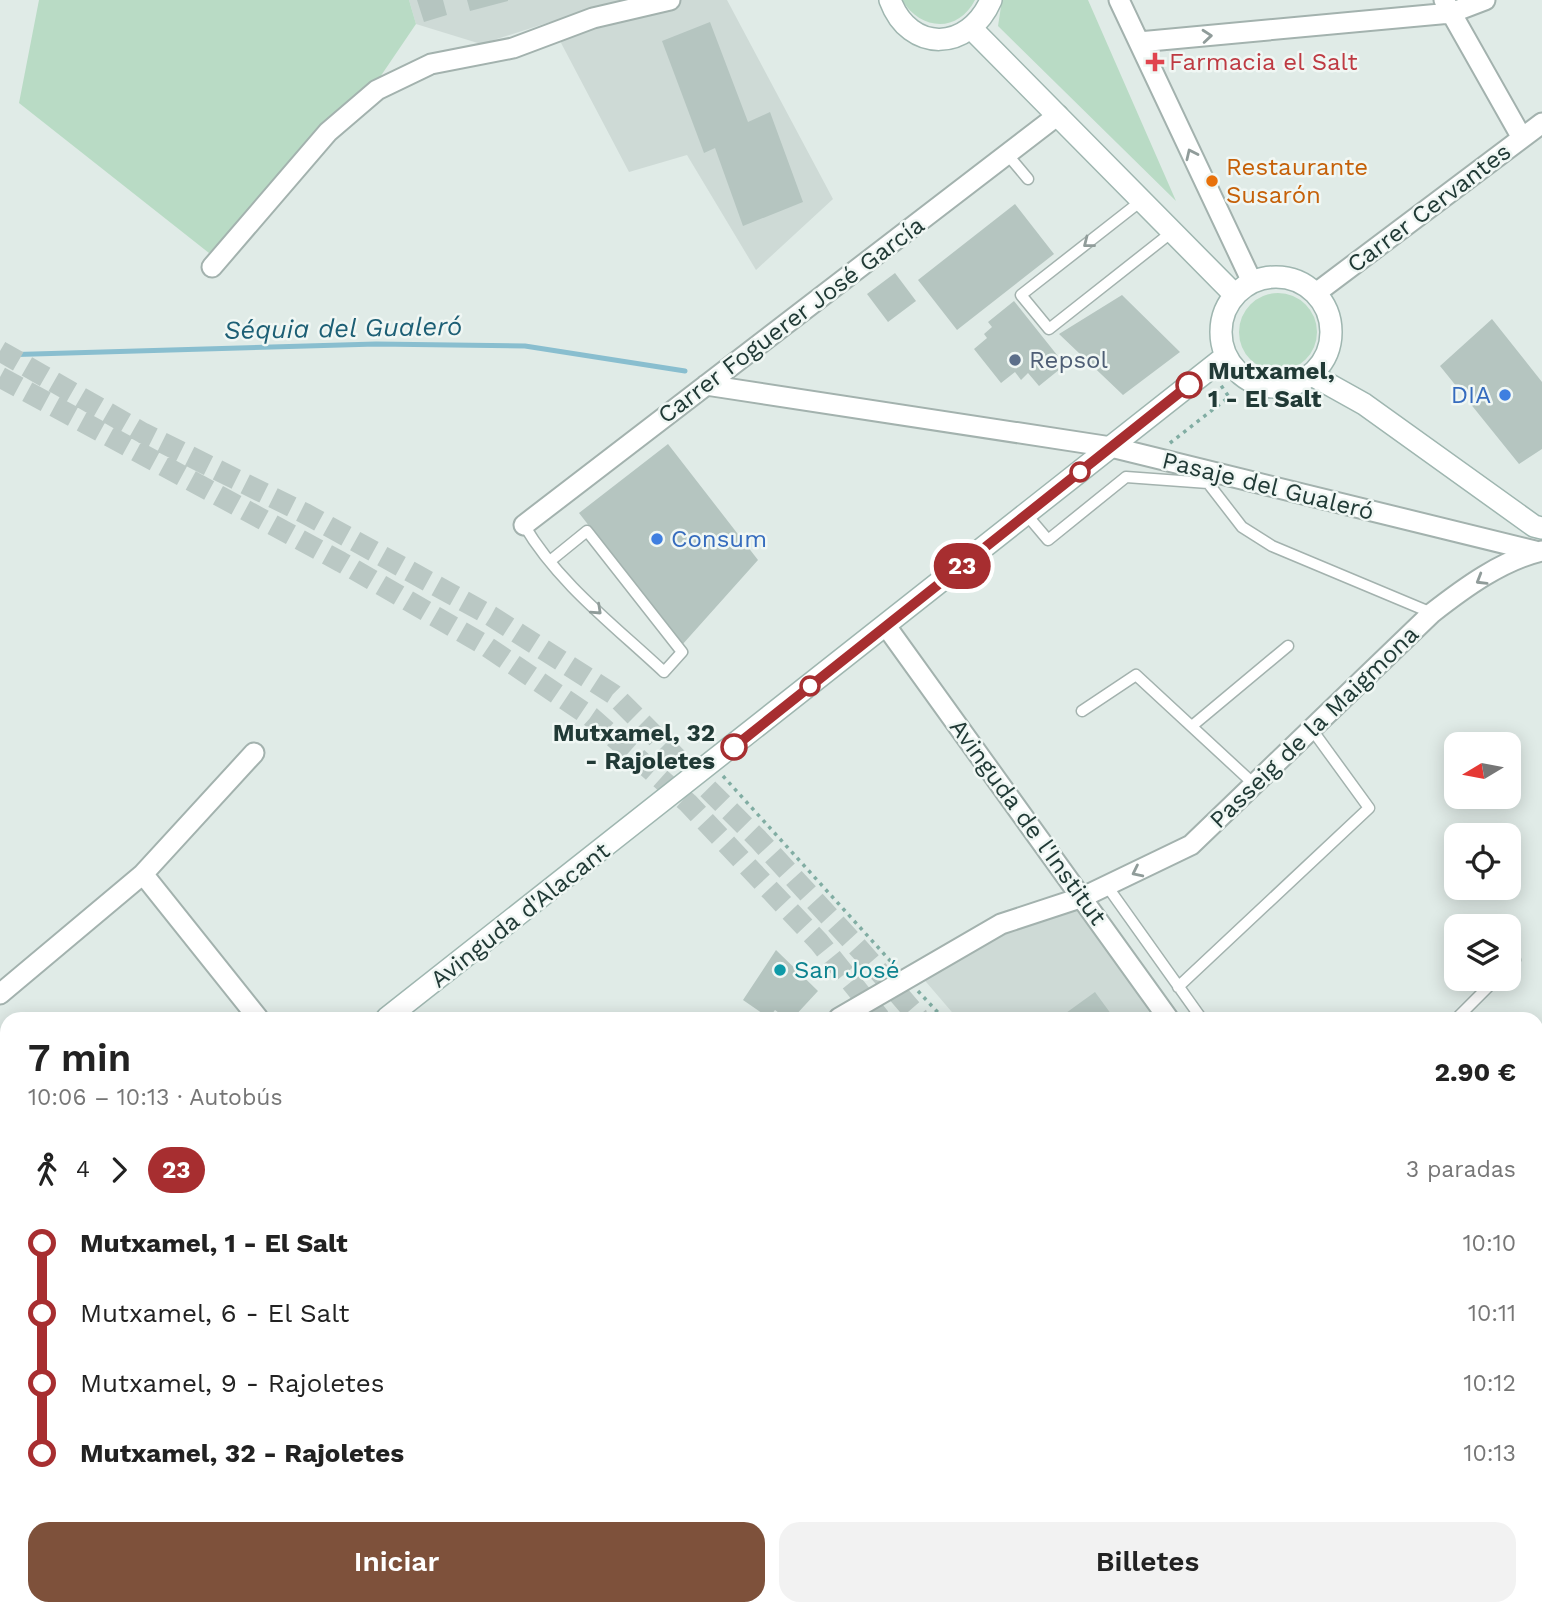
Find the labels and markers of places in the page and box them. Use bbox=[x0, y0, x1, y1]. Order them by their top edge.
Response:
place label: Farmacia el Salt bbox=[1169, 48, 1357, 76]
marker: Farmacia el Salt bbox=[1147, 54, 1163, 70]
place label: Restaurante Susarón bbox=[1226, 153, 1368, 209]
marker: Restaurante Susarón bbox=[1204, 173, 1220, 189]
place label: Repsol bbox=[1029, 346, 1108, 374]
marker: Repsol bbox=[1007, 352, 1023, 368]
place label: Mutxamel, 1 - El Salt bbox=[1208, 357, 1335, 413]
marker: Mutxamel, 1 - El Salt bbox=[1176, 372, 1202, 398]
place label: DIA bbox=[1451, 381, 1491, 409]
marker: DIA bbox=[1497, 387, 1513, 403]
unlabelled marker bbox=[1070, 462, 1090, 482]
place label: Consum bbox=[671, 525, 767, 553]
marker: Consum bbox=[649, 531, 665, 547]
unlabelled marker bbox=[800, 676, 820, 696]
place label: Mutxamel, 32 - Rajoletes bbox=[553, 719, 715, 775]
marker: Mutxamel, 32 - Rajoletes bbox=[721, 734, 747, 760]
place label: San José bbox=[794, 956, 899, 984]
marker: San José bbox=[772, 962, 788, 978]

